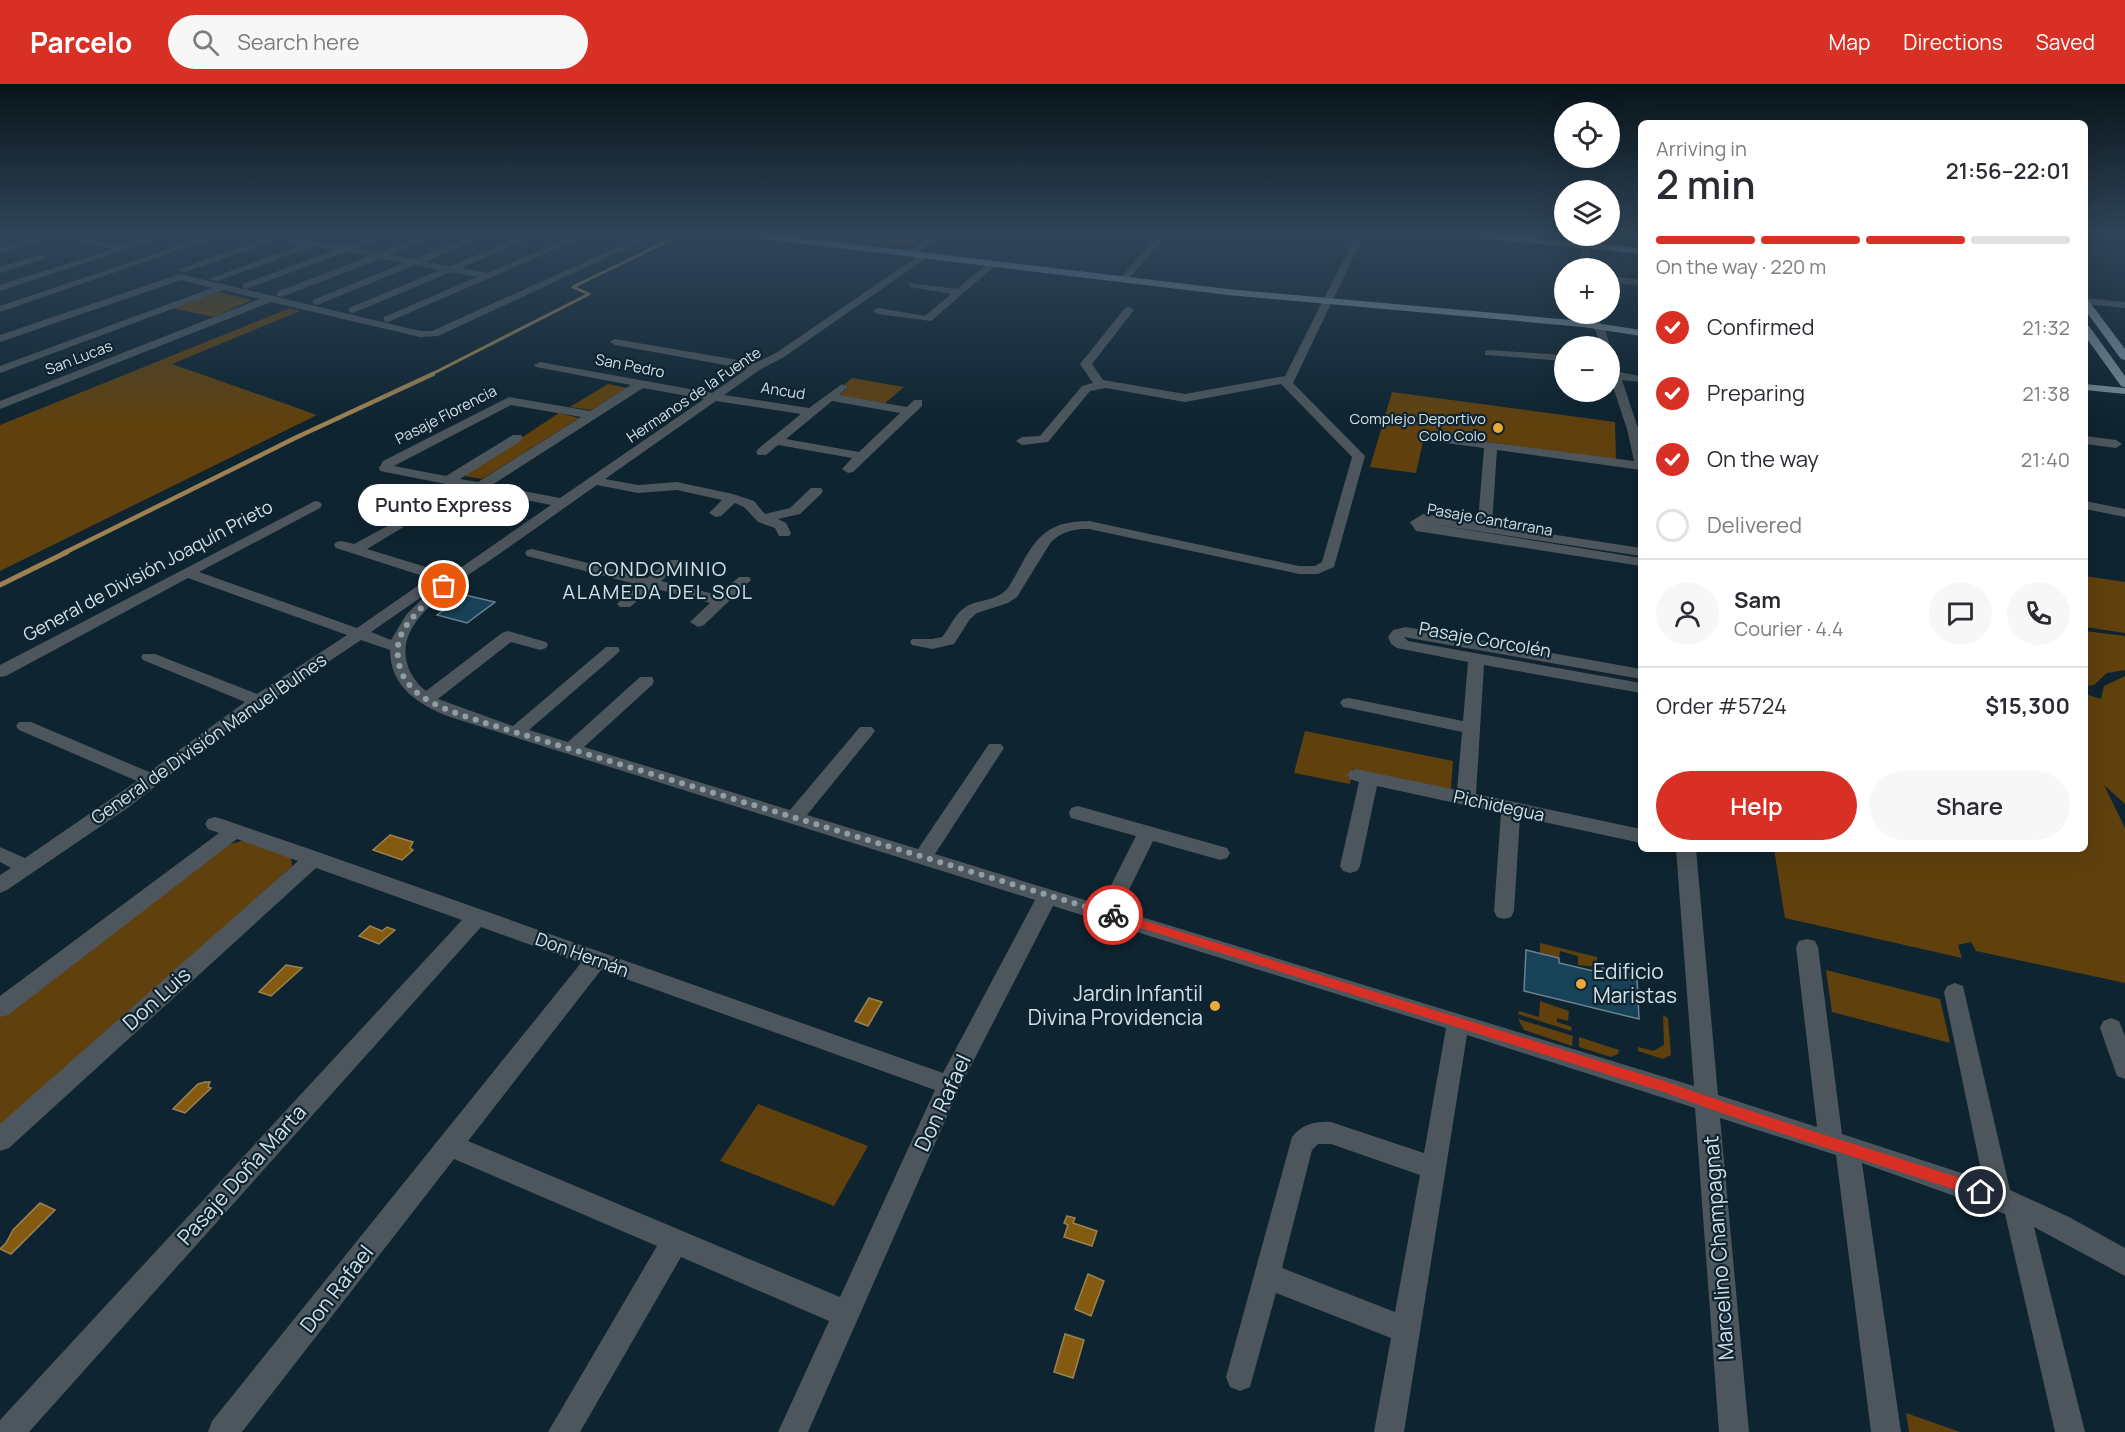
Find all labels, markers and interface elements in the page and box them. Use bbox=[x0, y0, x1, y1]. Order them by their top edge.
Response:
search box bbox=[168, 15, 588, 69]
text: Parcelo bbox=[30, 23, 132, 61]
icon: search bbox=[189, 26, 222, 59]
text: Search here bbox=[237, 27, 360, 57]
text: Map bbox=[1829, 28, 1870, 56]
text: Directions bbox=[1903, 28, 2003, 56]
text: Saved bbox=[2036, 28, 2095, 56]
map controls bbox=[1554, 102, 1620, 402]
button: locate bbox=[1554, 102, 1620, 168]
text: Arriving in bbox=[1656, 135, 1747, 162]
text: 21:56–22:01 bbox=[1946, 156, 2070, 186]
text: 2 min bbox=[1656, 157, 1755, 211]
button: layers bbox=[1554, 180, 1620, 246]
text: On the way · 220 m bbox=[1656, 253, 1826, 280]
button: + bbox=[1554, 258, 1620, 324]
icon: check bbox=[1656, 311, 1689, 344]
text: Confirmed bbox=[1707, 312, 1815, 342]
text: 21:32 bbox=[2022, 314, 2070, 341]
street label: San Lucas bbox=[42, 335, 116, 380]
button: − bbox=[1554, 336, 1620, 402]
street label: Hermanos de la Fuente bbox=[622, 342, 765, 447]
street label: San Pedro bbox=[594, 348, 667, 383]
street label: Ancud bbox=[759, 377, 807, 404]
icon: check bbox=[1656, 377, 1689, 410]
text: Preparing bbox=[1707, 378, 1805, 408]
street label: Pasaje Florencia bbox=[391, 380, 500, 449]
text: 21:38 bbox=[2022, 380, 2070, 407]
place label: Complejo Deportivo Colo Colo bbox=[1349, 408, 1486, 446]
marker: Complejo Deportivo Colo Colo bbox=[1491, 421, 1505, 435]
icon: check bbox=[1656, 443, 1689, 476]
text: On the way bbox=[1707, 444, 1819, 474]
text: 21:40 bbox=[2021, 446, 2070, 473]
callout: Punto Express bbox=[358, 484, 530, 526]
text: Punto Express bbox=[375, 491, 512, 518]
street label: General de División Joaquín Prieto bbox=[19, 494, 277, 646]
street label: Pasaje Cantarrana bbox=[1426, 498, 1555, 541]
text: Delivered bbox=[1707, 510, 1802, 540]
district label: CONDOMINIO ALAMEDA DEL SOL bbox=[562, 555, 754, 605]
pin bbox=[418, 560, 469, 611]
icon: bag bbox=[427, 569, 460, 602]
button: person bbox=[1656, 582, 1719, 645]
button: chat bbox=[1929, 582, 1992, 645]
button: phone bbox=[2007, 582, 2070, 645]
text: Sam bbox=[1734, 585, 1781, 615]
text: Courier · 4.4 bbox=[1734, 615, 1844, 642]
street label: Pasaje Corcolén bbox=[1417, 616, 1553, 662]
street label: General de División Manuel Bulnes bbox=[86, 647, 331, 829]
text: Order #5724 bbox=[1656, 691, 1787, 721]
text: $15,300 bbox=[1985, 691, 2070, 721]
button: Help bbox=[1656, 771, 1857, 840]
button: Share bbox=[1869, 771, 2070, 840]
street label: Pichidegua bbox=[1451, 784, 1547, 826]
courier bbox=[1083, 885, 1143, 945]
icon: bike bbox=[1097, 899, 1130, 932]
street label: Don Hernán bbox=[532, 926, 632, 982]
place label: Edificio Maristas bbox=[1593, 957, 1677, 1009]
street label: Don Luis bbox=[116, 960, 196, 1036]
marker: Edificio Maristas bbox=[1574, 977, 1588, 991]
place label: Jardin Infantil Divina Providencia bbox=[1028, 979, 1203, 1031]
marker: Jardin Infantil Divina Providencia bbox=[1208, 999, 1222, 1013]
street label: Don Rafael bbox=[907, 1049, 977, 1156]
street label: Pasaje Doña Marta bbox=[171, 1098, 312, 1251]
street label: Marcelino Champagnat bbox=[1696, 1135, 1740, 1361]
pin bbox=[1955, 1166, 2006, 1217]
icon: home bbox=[1964, 1175, 1997, 1208]
street label: Don Rafael bbox=[293, 1239, 379, 1338]

